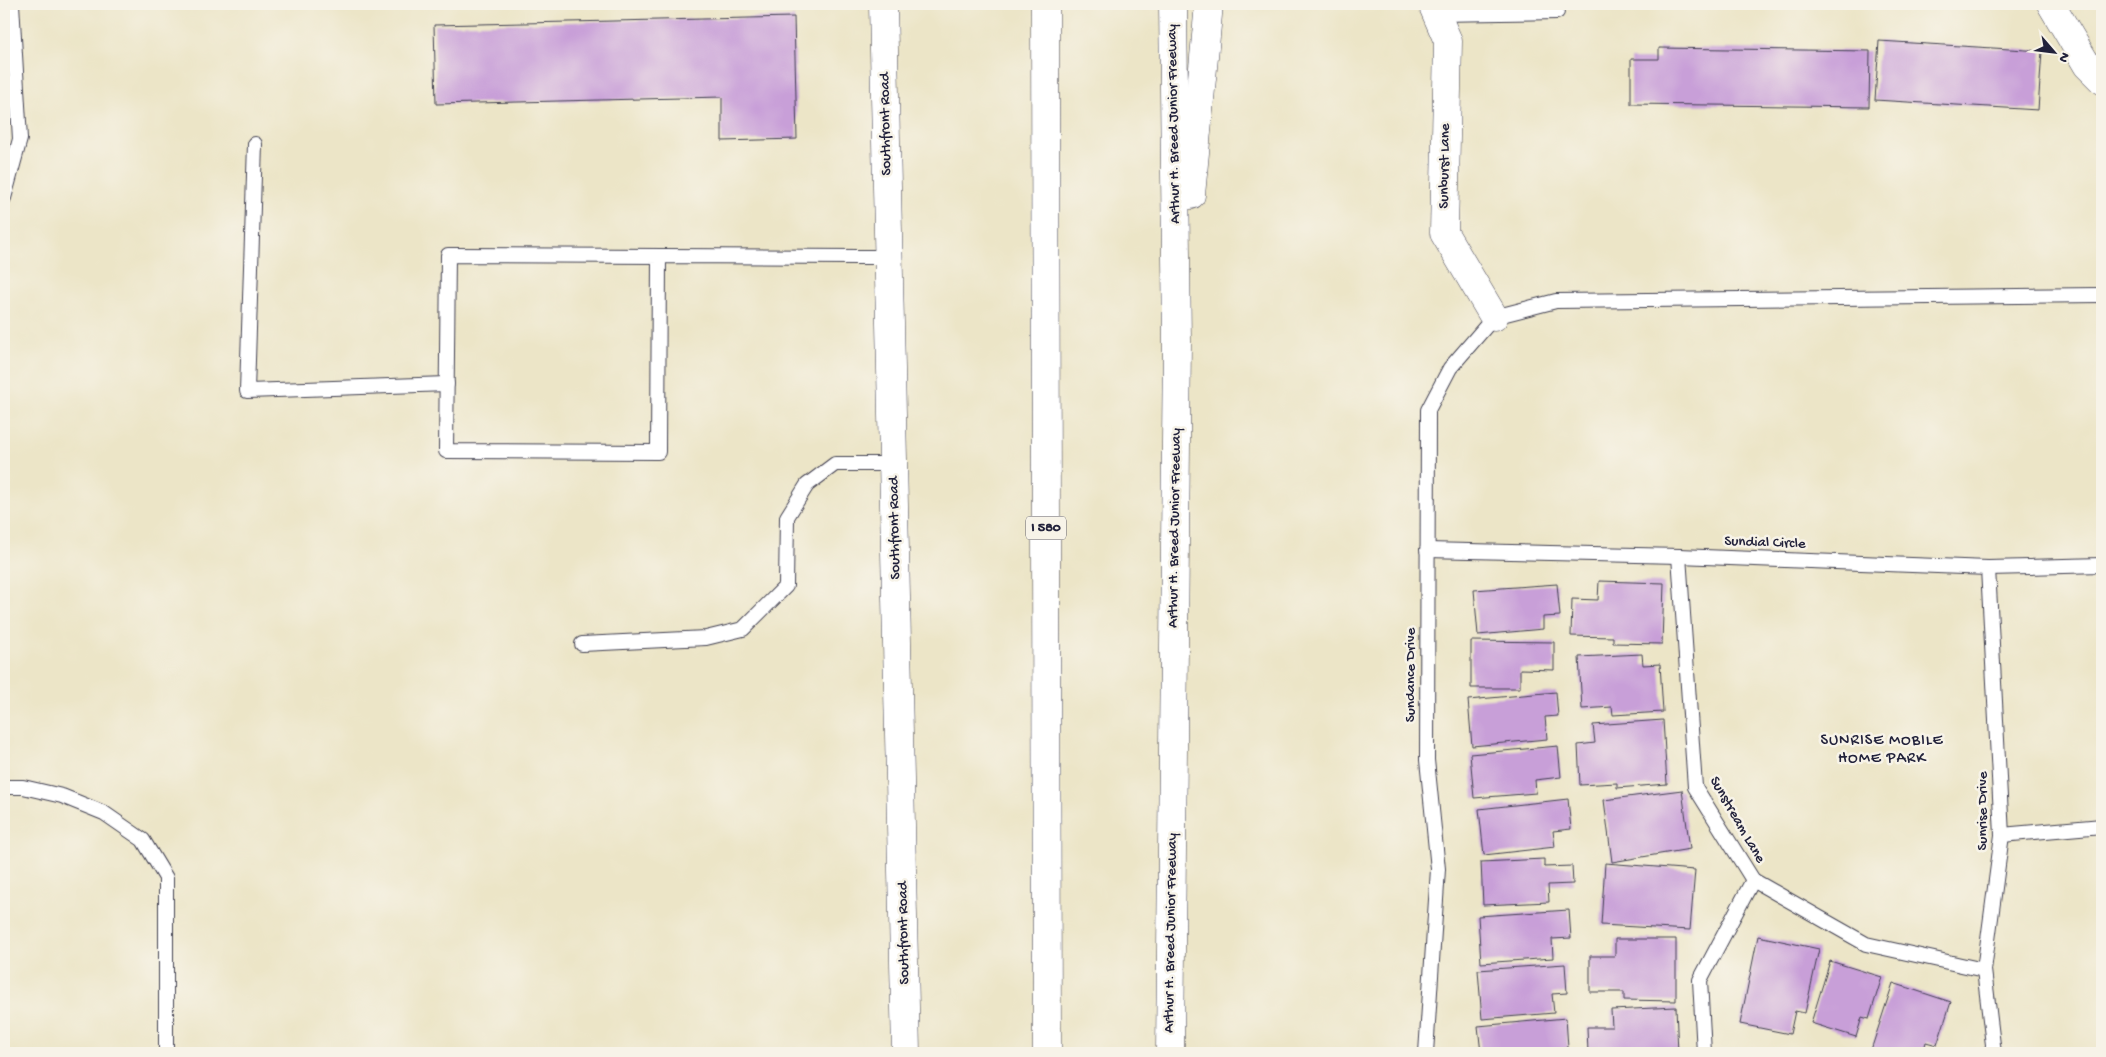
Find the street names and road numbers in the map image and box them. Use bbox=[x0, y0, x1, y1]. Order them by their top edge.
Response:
street label: Arthur H. Breed Junior Freeway bbox=[1163, 23, 1185, 224]
street label: Southfront Road bbox=[876, 71, 896, 176]
street label: Sunburst Lane bbox=[1435, 123, 1455, 209]
street label: Arthur H. Breed Junior Freeway bbox=[1164, 427, 1186, 628]
street label: Southfront Road bbox=[885, 475, 905, 580]
road number: I 580 bbox=[1026, 516, 1066, 540]
street label: Sundial Circle bbox=[1724, 533, 1806, 553]
street label: Sundance Drive bbox=[1402, 628, 1420, 722]
street label: Sunrise Drive bbox=[1974, 771, 1992, 851]
street label: Sunstream Lane bbox=[1705, 773, 1769, 867]
street label: Arthur H. Breed Junior Freeway bbox=[1160, 832, 1182, 1033]
street label: Southfront Road bbox=[894, 880, 914, 985]

